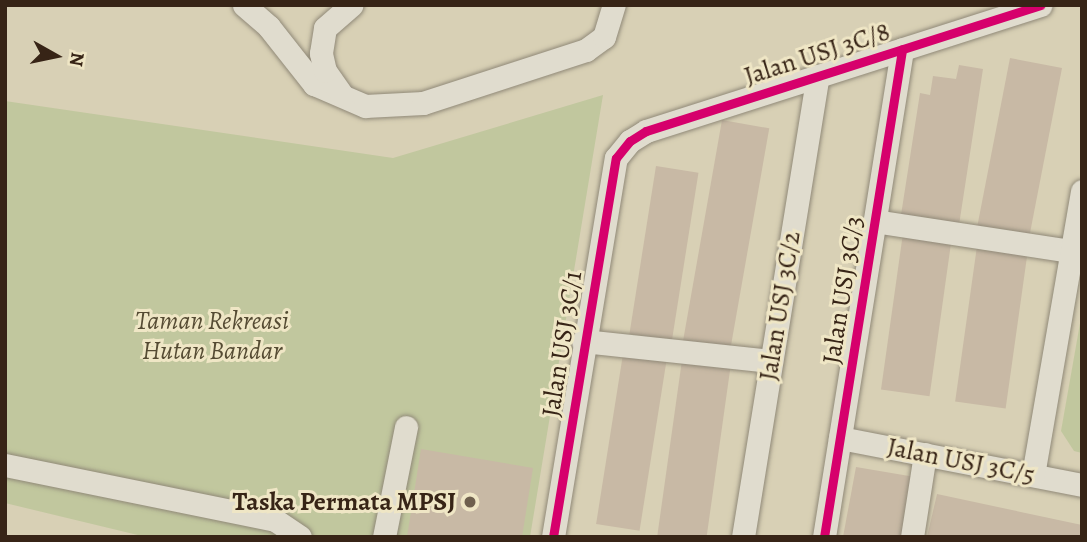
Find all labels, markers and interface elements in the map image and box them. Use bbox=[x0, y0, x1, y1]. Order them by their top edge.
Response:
street label: Jalan USJ 3C/8 bbox=[740, 16, 894, 92]
north arrow bbox=[21, 21, 91, 91]
text: N bbox=[63, 50, 91, 68]
street label: Jalan USJ 3C/3 bbox=[816, 214, 870, 366]
street label: Jalan USJ 3C/2 bbox=[753, 229, 807, 383]
street label: Jalan USJ 3C/1 bbox=[535, 269, 589, 419]
park label: Taman Rekreasi Hutan Bandar bbox=[135, 305, 289, 366]
street label: Jalan USJ 3C/5 bbox=[885, 431, 1037, 491]
place label: Taska Permata MPSJ bbox=[233, 486, 456, 518]
marker: Taska Permata MPSJ bbox=[462, 494, 478, 510]

